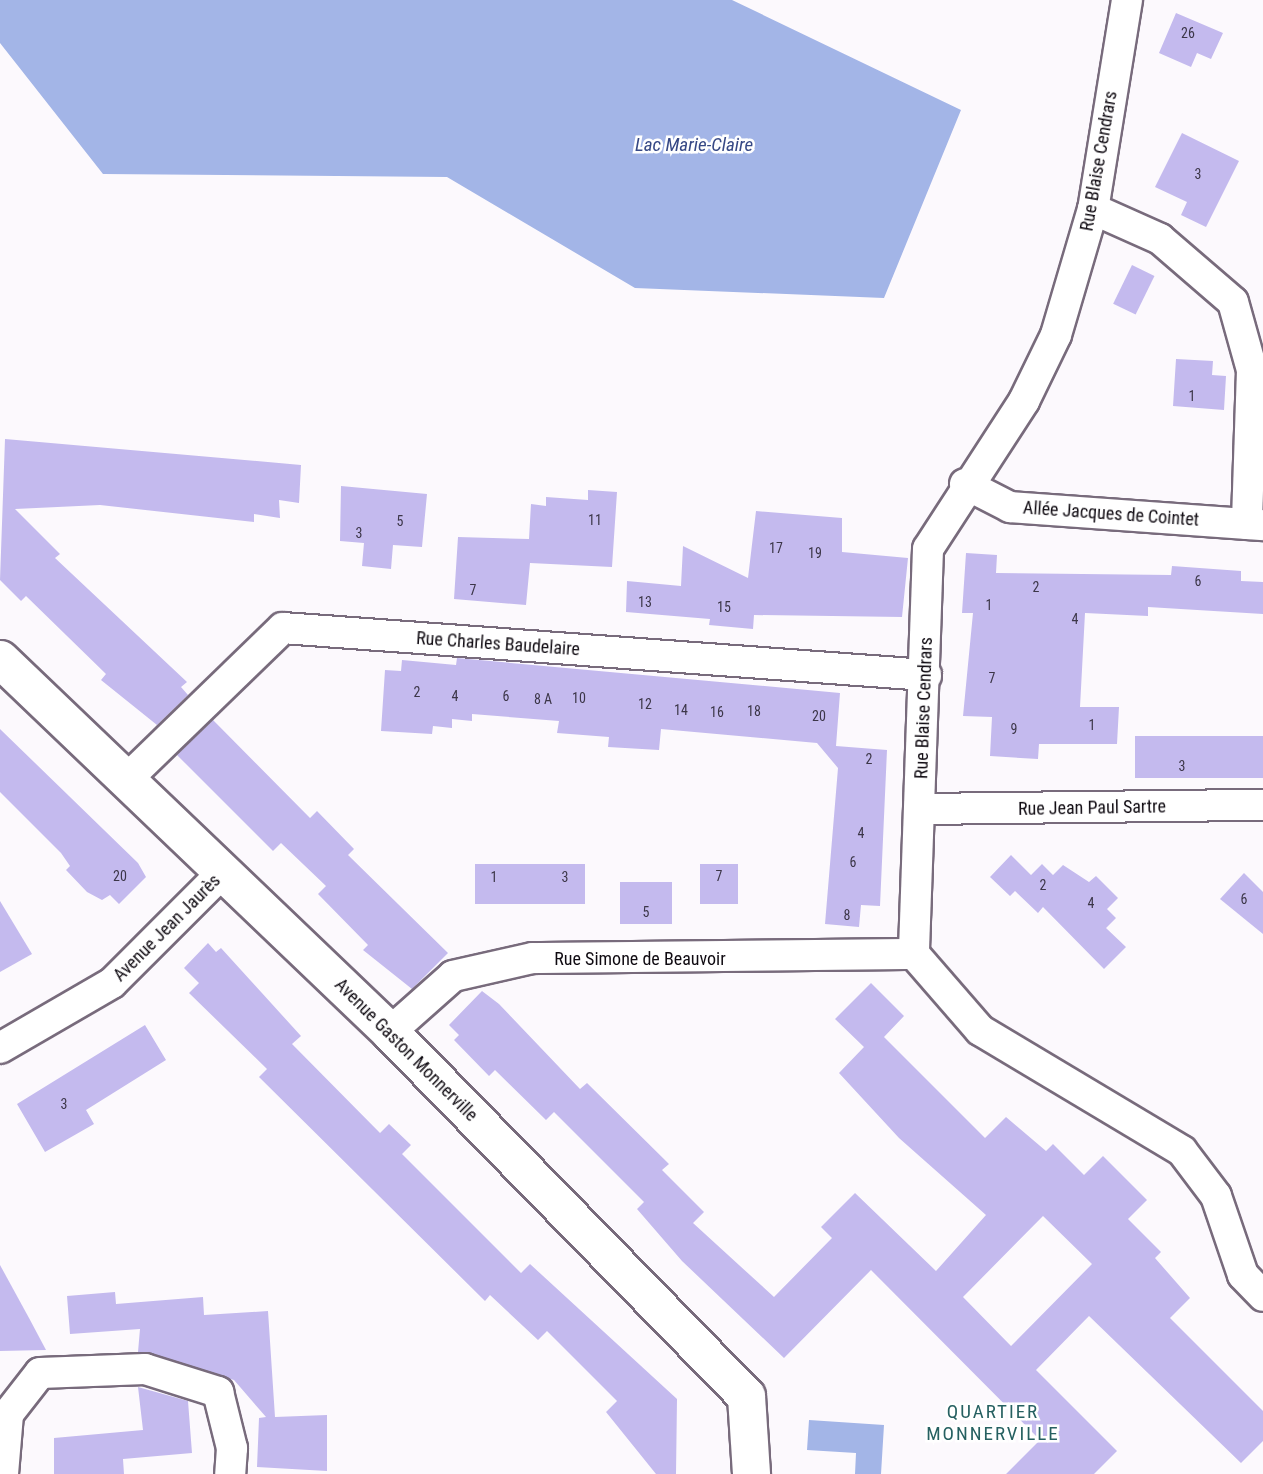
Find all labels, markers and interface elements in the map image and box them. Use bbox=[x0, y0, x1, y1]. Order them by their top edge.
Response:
house number: 26 bbox=[1181, 25, 1195, 41]
street label: Rue Blaise Cendrars bbox=[1076, 89, 1122, 233]
water label: Lac Marie-Claire bbox=[635, 134, 753, 156]
house number: 3 bbox=[1195, 166, 1201, 182]
house number: 1 bbox=[1189, 388, 1195, 404]
street label: Allée Jacques de Cointet bbox=[1022, 497, 1200, 531]
house number: 11 bbox=[588, 512, 602, 528]
house number: 5 bbox=[397, 513, 403, 529]
house number: 3 bbox=[356, 525, 362, 541]
house number: 17 bbox=[769, 540, 783, 556]
house number: 19 bbox=[808, 545, 822, 561]
house number: 6 bbox=[1195, 573, 1201, 589]
house number: 2 bbox=[1033, 579, 1039, 595]
house number: 7 bbox=[470, 582, 476, 598]
house number: 13 bbox=[638, 594, 652, 610]
house number: 1 bbox=[986, 597, 992, 613]
house number: 15 bbox=[717, 599, 731, 615]
house number: 4 bbox=[1072, 611, 1078, 627]
street label: Rue Charles Baudelaire bbox=[416, 628, 580, 660]
street label: Rue Blaise Cendrars bbox=[911, 637, 937, 779]
house number: 7 bbox=[989, 670, 995, 686]
house number: 2 bbox=[414, 684, 420, 700]
house number: 4 bbox=[452, 688, 458, 704]
house number: 6 bbox=[503, 688, 509, 704]
house number: 10 bbox=[572, 690, 586, 706]
house number: 8 A bbox=[534, 691, 552, 707]
house number: 12 bbox=[638, 696, 652, 712]
house number: 14 bbox=[674, 702, 688, 718]
house number: 18 bbox=[747, 703, 761, 719]
house number: 16 bbox=[710, 704, 724, 720]
house number: 20 bbox=[812, 708, 826, 724]
house number: 1 bbox=[1089, 717, 1095, 733]
house number: 9 bbox=[1011, 721, 1017, 737]
house number: 2 bbox=[866, 751, 872, 767]
house number: 3 bbox=[1179, 758, 1185, 774]
street label: Rue Jean Paul Sartre bbox=[1018, 796, 1166, 820]
house number: 4 bbox=[858, 825, 864, 841]
house number: 6 bbox=[850, 854, 856, 870]
house number: 20 bbox=[113, 868, 127, 884]
house number: 7 bbox=[716, 868, 722, 884]
house number: 1 bbox=[491, 869, 497, 885]
house number: 3 bbox=[562, 869, 568, 885]
street label: Avenue Jean Jaurès bbox=[109, 870, 225, 986]
house number: 2 bbox=[1040, 877, 1046, 893]
house number: 6 bbox=[1241, 891, 1247, 907]
house number: 4 bbox=[1088, 895, 1094, 911]
house number: 5 bbox=[643, 904, 649, 920]
house number: 8 bbox=[844, 907, 850, 923]
street label: Rue Simone de Beauvoir bbox=[554, 948, 726, 970]
street label: Avenue Gaston Monnerville bbox=[330, 974, 482, 1126]
house number: 3 bbox=[61, 1096, 67, 1112]
district label: QUARTIER MONNERVILLE bbox=[928, 1401, 1058, 1445]

